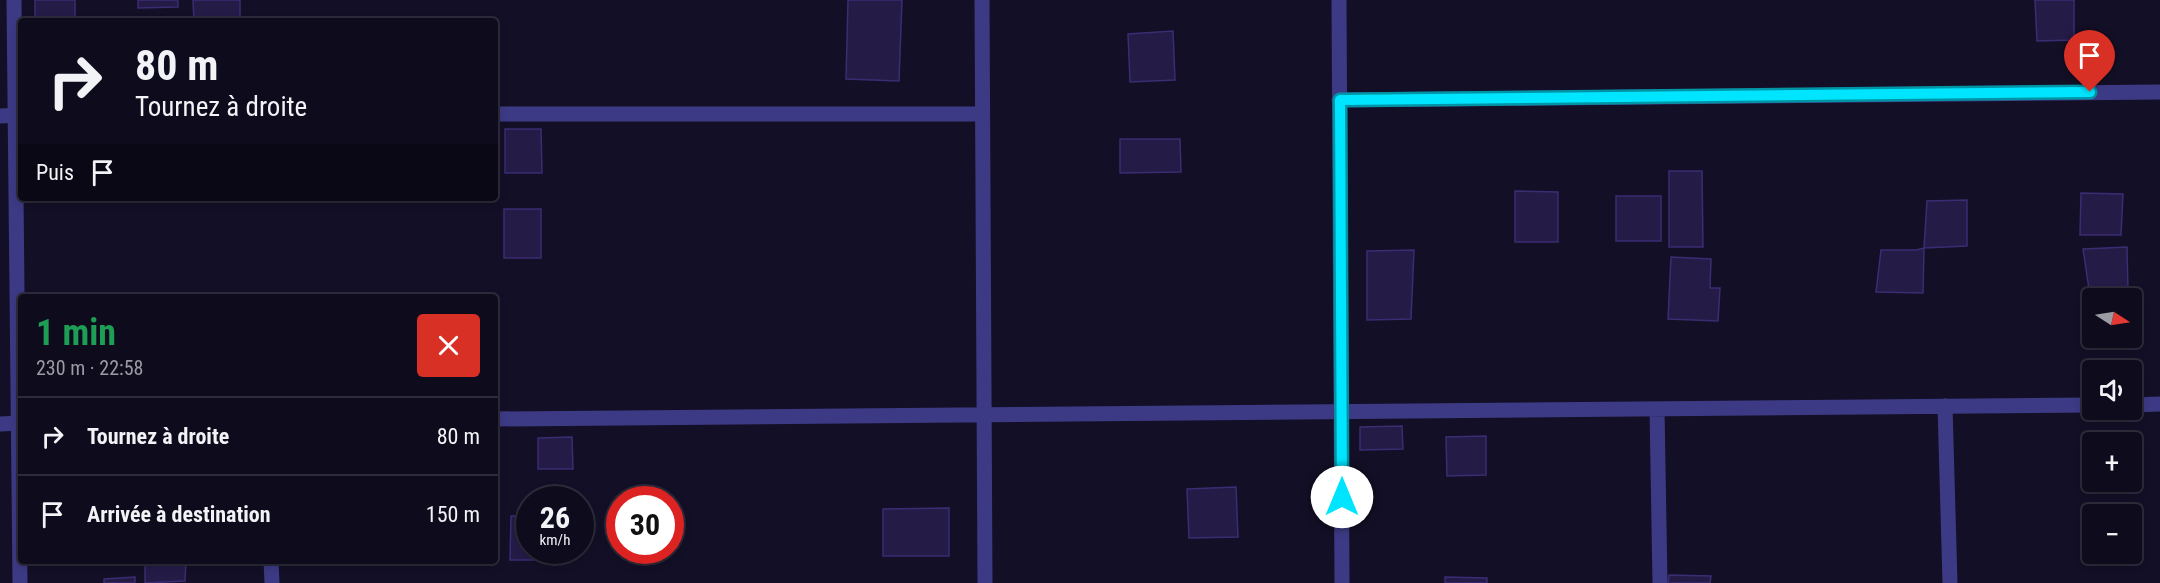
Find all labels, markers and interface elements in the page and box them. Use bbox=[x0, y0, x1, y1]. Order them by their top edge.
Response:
pin bbox=[2064, 30, 2115, 92]
icon: arrive bbox=[2073, 39, 2106, 72]
text: 80 m bbox=[135, 41, 218, 90]
icon: right bbox=[36, 42, 114, 120]
text: Tournez à droite bbox=[135, 91, 307, 123]
icon: arrive bbox=[86, 156, 119, 189]
text: Puis bbox=[36, 160, 74, 185]
north arrow bbox=[2082, 288, 2142, 348]
map controls bbox=[2082, 288, 2142, 564]
text: 1 min bbox=[36, 312, 116, 354]
button: close bbox=[417, 314, 480, 377]
text: 230 m · 22:58 bbox=[36, 356, 143, 380]
button: sound bbox=[2082, 360, 2142, 420]
icon: right bbox=[36, 420, 69, 453]
text: Tournez à droite bbox=[87, 424, 229, 449]
text: 80 m bbox=[437, 424, 480, 449]
button: + bbox=[2082, 432, 2142, 492]
position arrow bbox=[1310, 465, 1374, 529]
speed limit sign: 30 bbox=[606, 486, 684, 564]
icon: arrive bbox=[36, 498, 69, 531]
text: 26 bbox=[540, 500, 570, 535]
text: Arrivée à destination bbox=[87, 502, 271, 527]
text: 150 m bbox=[426, 502, 480, 527]
button: − bbox=[2082, 504, 2142, 564]
text: km/h bbox=[540, 531, 570, 549]

